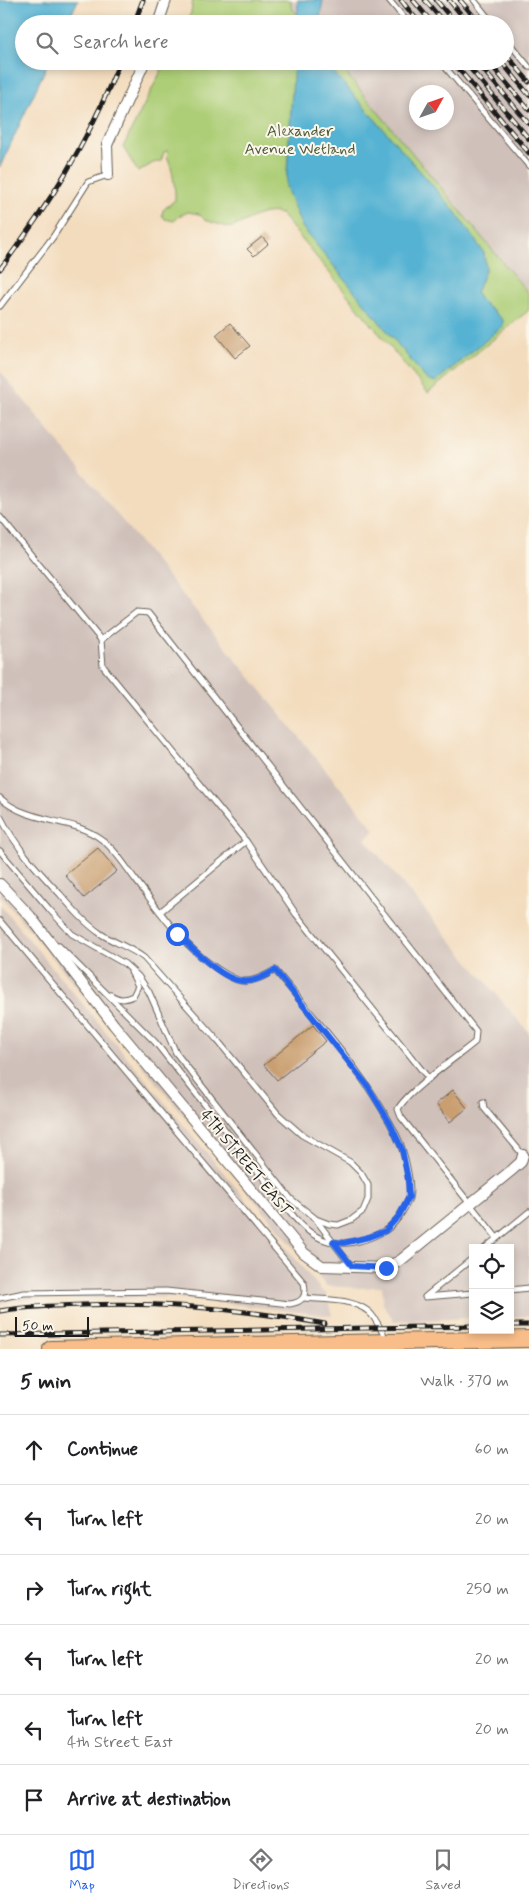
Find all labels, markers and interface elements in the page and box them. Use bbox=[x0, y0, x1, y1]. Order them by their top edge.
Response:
search box bbox=[15, 15, 514, 70]
icon: search bbox=[33, 29, 61, 57]
text: Search here bbox=[73, 30, 169, 55]
north arrow bbox=[409, 85, 454, 130]
park label: Alexander Avenue Wetland bbox=[245, 121, 355, 160]
route start bbox=[166, 923, 189, 946]
street label: 4TH STREET EAST bbox=[195, 1105, 297, 1221]
map controls bbox=[469, 1244, 514, 1334]
button: locate bbox=[469, 1244, 514, 1289]
route end bbox=[375, 1257, 398, 1280]
button: layers bbox=[469, 1289, 514, 1334]
scale bar bbox=[15, 1314, 89, 1337]
text: 50 m bbox=[22, 1317, 53, 1335]
text: 5 min bbox=[20, 1368, 72, 1396]
text: Walk · 370 m bbox=[420, 1371, 509, 1392]
icon: ahead bbox=[20, 1436, 48, 1464]
text: Continue bbox=[67, 1437, 138, 1462]
text: 60 m bbox=[475, 1439, 509, 1460]
icon: left bbox=[20, 1506, 48, 1534]
text: Turn left bbox=[67, 1507, 143, 1532]
text: 20 m bbox=[475, 1509, 509, 1530]
icon: right bbox=[20, 1576, 48, 1604]
text: Turn right bbox=[67, 1577, 151, 1602]
text: 250 m bbox=[466, 1579, 509, 1600]
icon: left bbox=[20, 1646, 48, 1674]
text: Turn left bbox=[67, 1647, 143, 1672]
text: 20 m bbox=[475, 1649, 509, 1670]
text: Turn left bbox=[67, 1707, 143, 1732]
icon: left bbox=[20, 1716, 48, 1744]
text: 20 m bbox=[475, 1719, 509, 1740]
text: 4th Street East bbox=[67, 1732, 173, 1753]
icon: arrive bbox=[20, 1786, 48, 1814]
text: Arrive at destination bbox=[67, 1787, 231, 1812]
tab: Map bbox=[68, 1846, 96, 1894]
tab: Directions bbox=[232, 1846, 290, 1894]
tab: Saved bbox=[426, 1846, 461, 1894]

